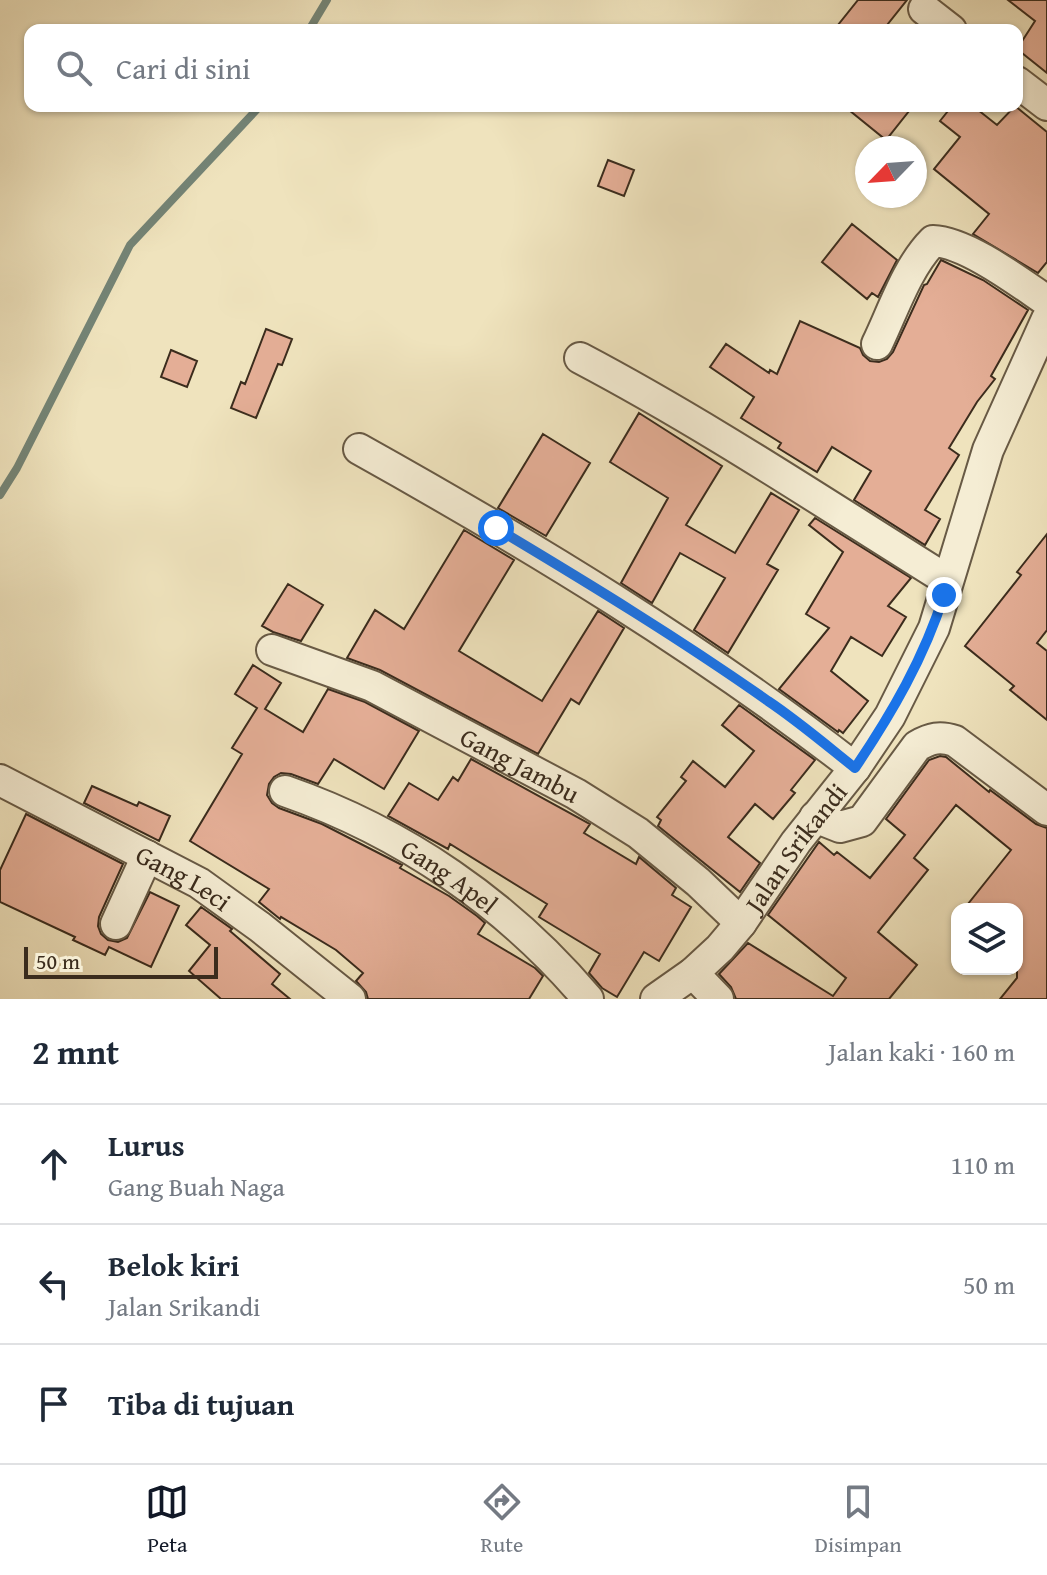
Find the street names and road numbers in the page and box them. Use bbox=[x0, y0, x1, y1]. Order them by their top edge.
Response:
street label: Gang Jambu bbox=[454, 717, 587, 812]
street label: Jalan Srikandi bbox=[733, 774, 856, 922]
street label: Gang Apel bbox=[394, 828, 507, 923]
street label: Gang Leci bbox=[129, 834, 240, 920]

